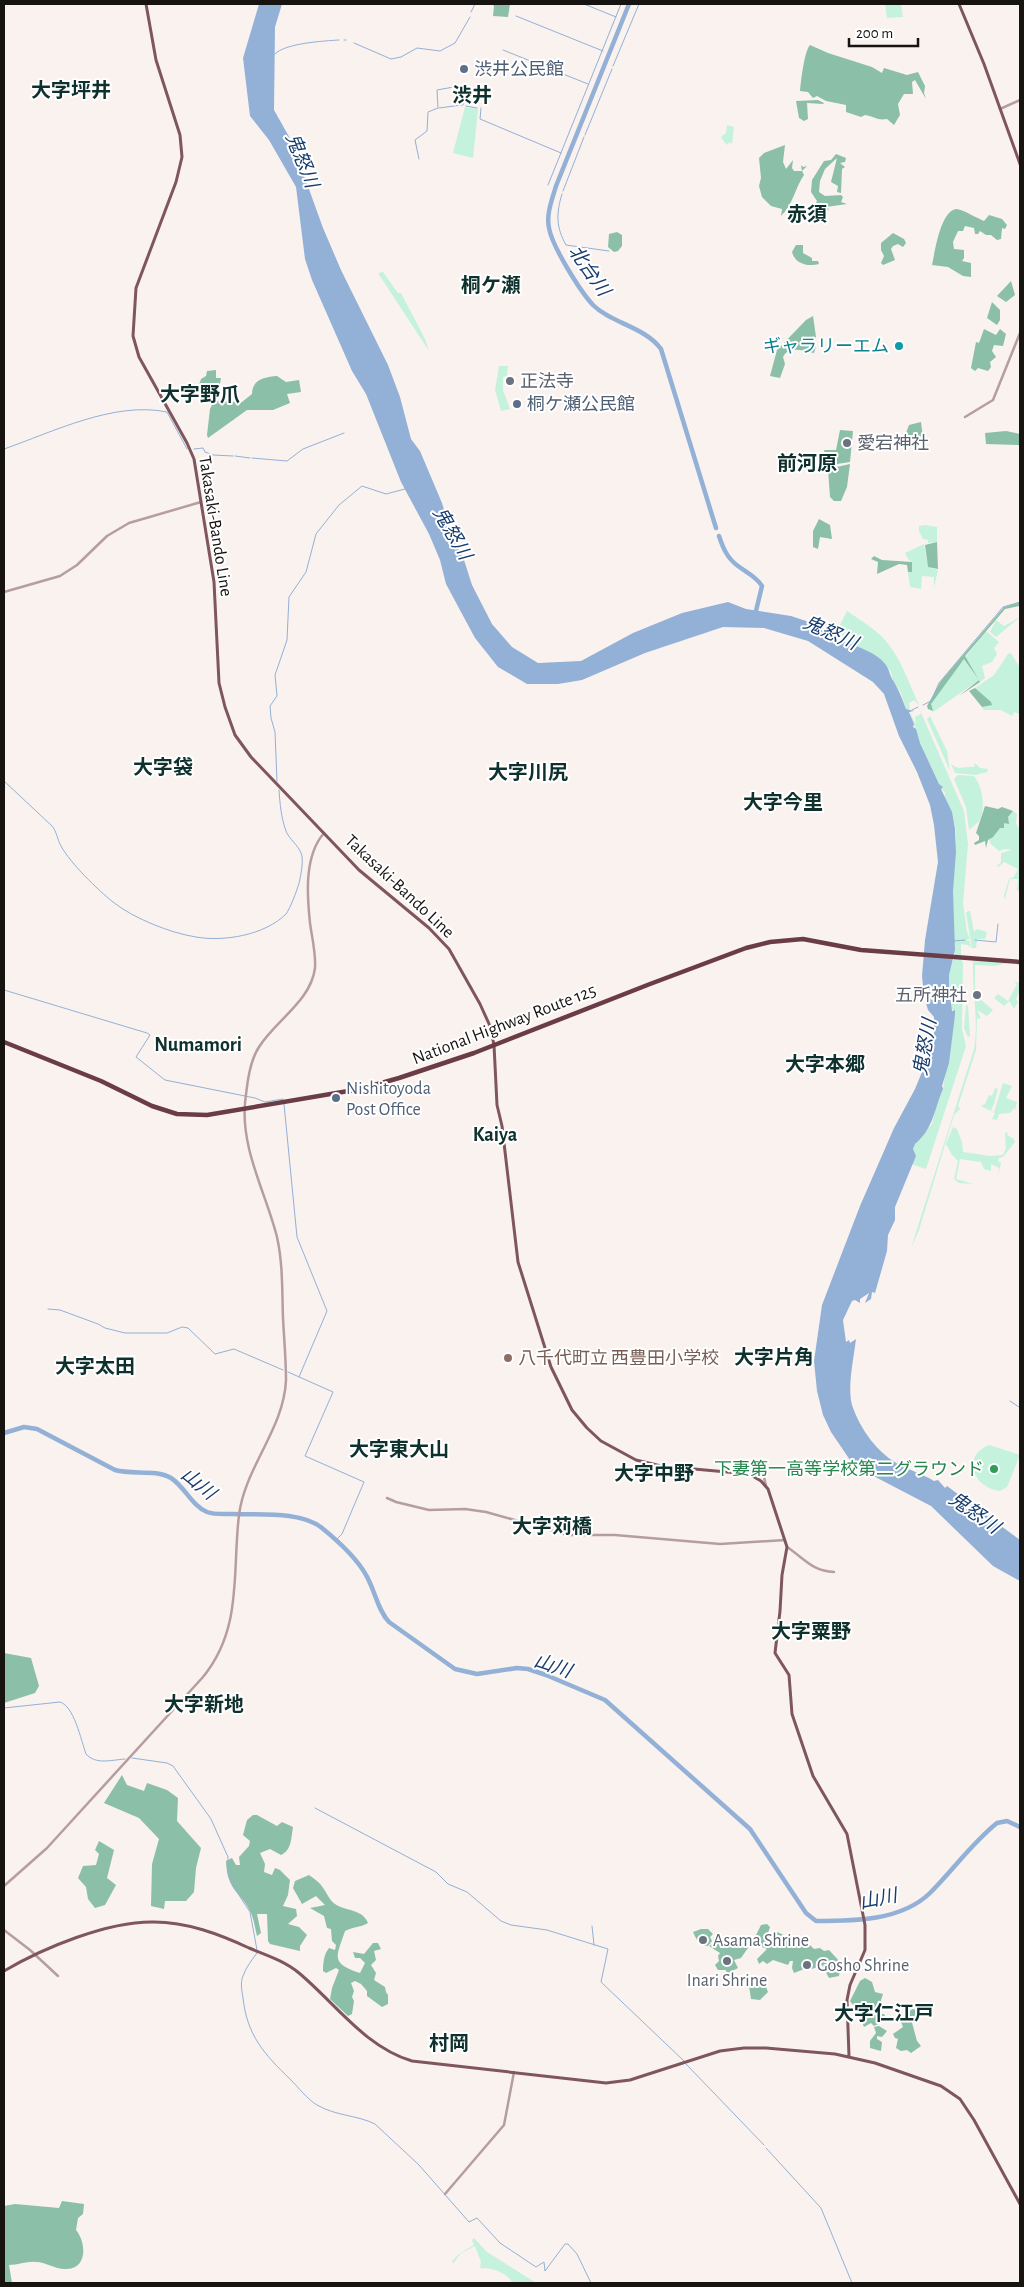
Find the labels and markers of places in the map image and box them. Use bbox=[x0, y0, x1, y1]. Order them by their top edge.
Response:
place label: 渋井公民館 bbox=[474, 59, 564, 79]
marker: 渋井公民館 bbox=[458, 63, 470, 75]
place label: ギャラリーエム bbox=[763, 336, 889, 356]
marker: ギャラリーエム bbox=[893, 340, 905, 352]
place label: 正法寺 bbox=[520, 372, 574, 391]
marker: 正法寺 bbox=[504, 375, 516, 387]
place label: 桐ケ瀬公民館 bbox=[527, 395, 635, 414]
marker: 桐ケ瀬公民館 bbox=[511, 398, 523, 410]
place label: 愛宕神社 bbox=[857, 434, 929, 453]
marker: 愛宕神社 bbox=[841, 437, 853, 449]
place label: 五所神社 bbox=[895, 986, 967, 1005]
marker: 五所神社 bbox=[971, 989, 983, 1001]
place label: Nishitoyoda Post Office bbox=[346, 1080, 431, 1119]
marker: Nishitoyoda Post Office bbox=[330, 1092, 342, 1104]
place label: 八千代町立 西豊田小学校 bbox=[518, 1348, 719, 1368]
marker: 八千代町立 西豊田小学校 bbox=[502, 1352, 514, 1364]
place label: 下妻第一高等学校第二グラウンド bbox=[714, 1459, 984, 1479]
marker: 下妻第一高等学校第二グラウンド bbox=[988, 1463, 1000, 1475]
place label: Asama Shrine bbox=[713, 1932, 809, 1950]
marker: Asama Shrine bbox=[697, 1934, 709, 1946]
marker: Inari Shrine bbox=[721, 1955, 733, 1967]
place label: Gosho Shrine bbox=[817, 1957, 909, 1975]
marker: Gosho Shrine bbox=[801, 1959, 813, 1971]
place label: Inari Shrine bbox=[687, 1972, 767, 1990]

